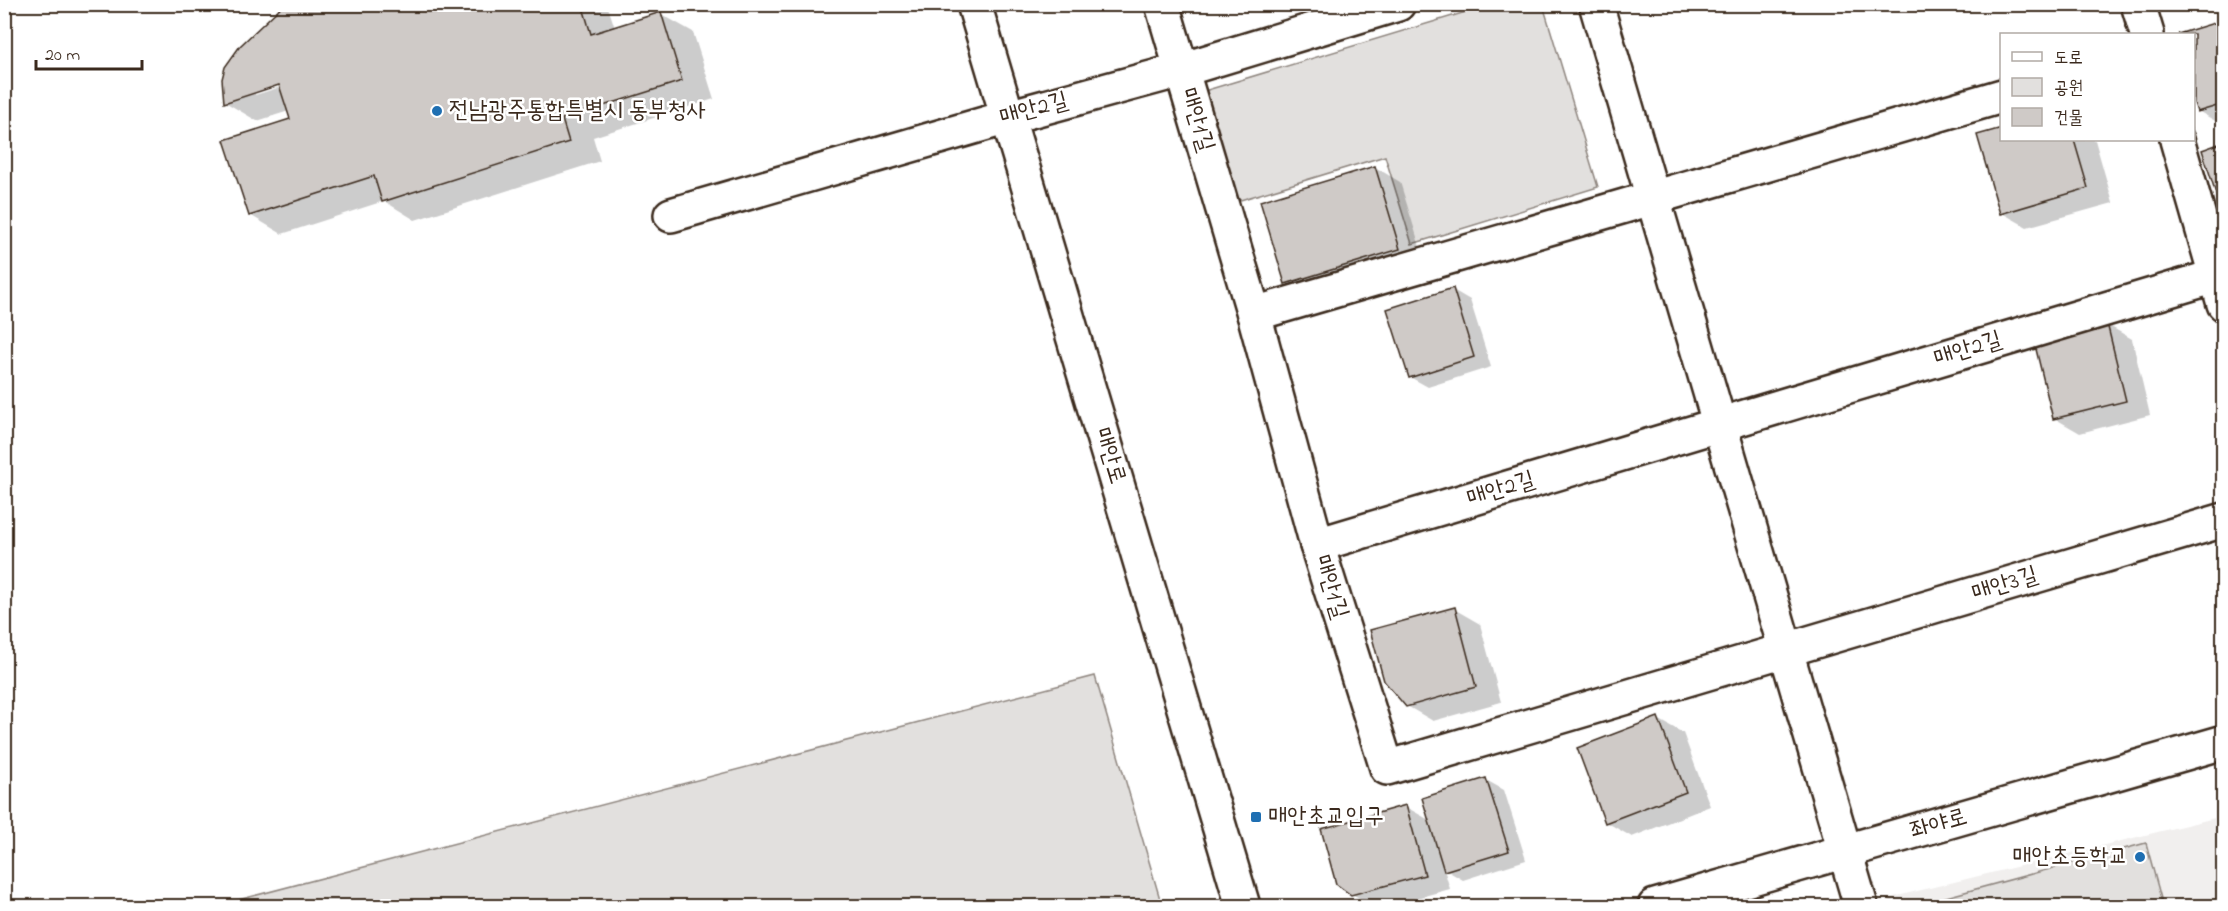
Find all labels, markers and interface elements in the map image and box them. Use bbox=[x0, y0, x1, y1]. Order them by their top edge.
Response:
scale bar bbox=[36, 33, 142, 71]
legend bbox=[2000, 33, 2195, 141]
text: 20 m bbox=[45, 43, 80, 69]
text: 도로 bbox=[2054, 46, 2083, 72]
text: 공원 bbox=[2054, 76, 2083, 102]
street label: 매안2길 bbox=[996, 84, 1072, 136]
street label: 매안1길 bbox=[1170, 84, 1222, 156]
place label: 전남광주통합특별시 동부청사 bbox=[449, 94, 706, 129]
marker: 전남광주통합특별시 동부청사 bbox=[430, 104, 444, 118]
text: 건물 bbox=[2054, 106, 2083, 132]
street label: 매안2길 bbox=[1929, 323, 2007, 377]
street label: 매안로 bbox=[1084, 423, 1134, 489]
street label: 매안2길 bbox=[1462, 463, 1540, 517]
street label: 매안1길 bbox=[1304, 551, 1356, 623]
street label: 매안3길 bbox=[1967, 558, 2043, 612]
place label: 매안초교입구 bbox=[1268, 800, 1384, 835]
street label: 좌야로 bbox=[1906, 800, 1972, 850]
marker: 매안초교입구 bbox=[1249, 810, 1263, 824]
place label: 매안초등학교 bbox=[2012, 840, 2128, 875]
marker: 매안초등학교 bbox=[2133, 850, 2147, 864]

